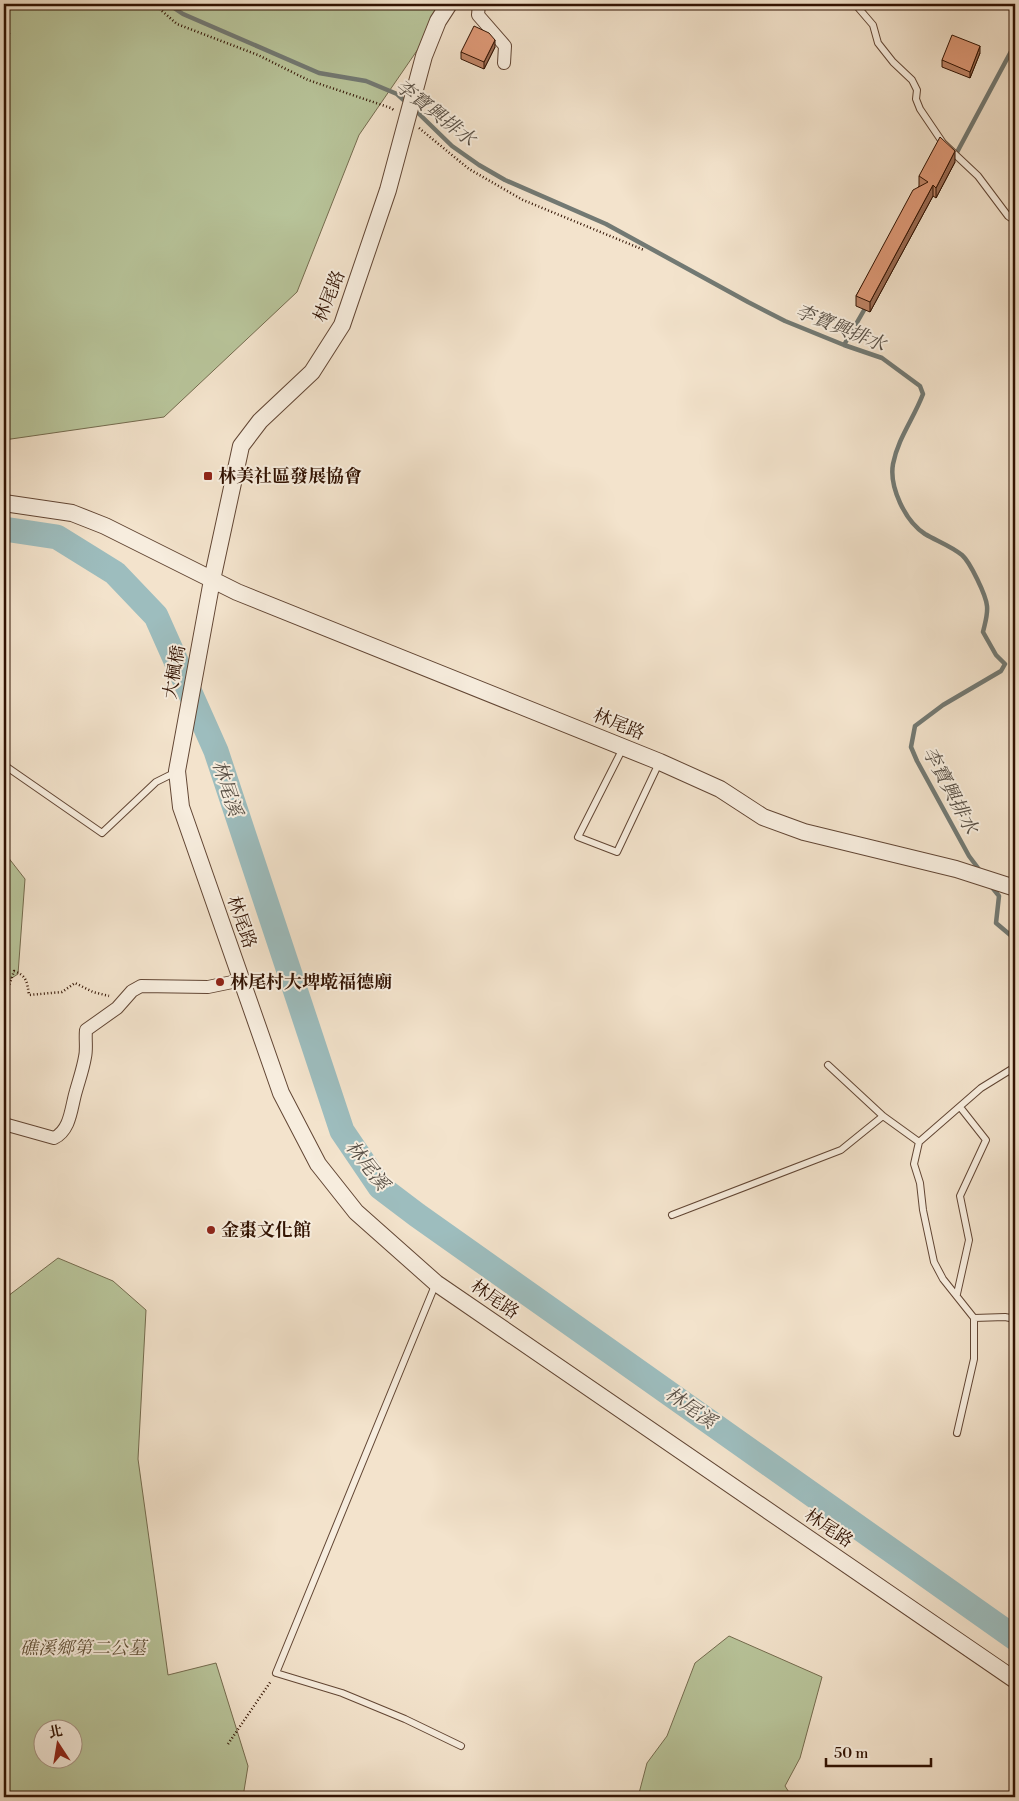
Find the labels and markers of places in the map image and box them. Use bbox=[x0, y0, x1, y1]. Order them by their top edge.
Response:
place label: 林美社區發展協會 bbox=[218, 465, 362, 488]
marker: 林美社區發展協會 bbox=[202, 470, 214, 482]
place label: 林尾村大埤墘福德廟 bbox=[230, 971, 392, 994]
marker: 林尾村大埤墘福德廟 bbox=[214, 976, 226, 988]
place label: 金棗文化館 bbox=[221, 1219, 311, 1242]
marker: 金棗文化館 bbox=[205, 1224, 217, 1236]

